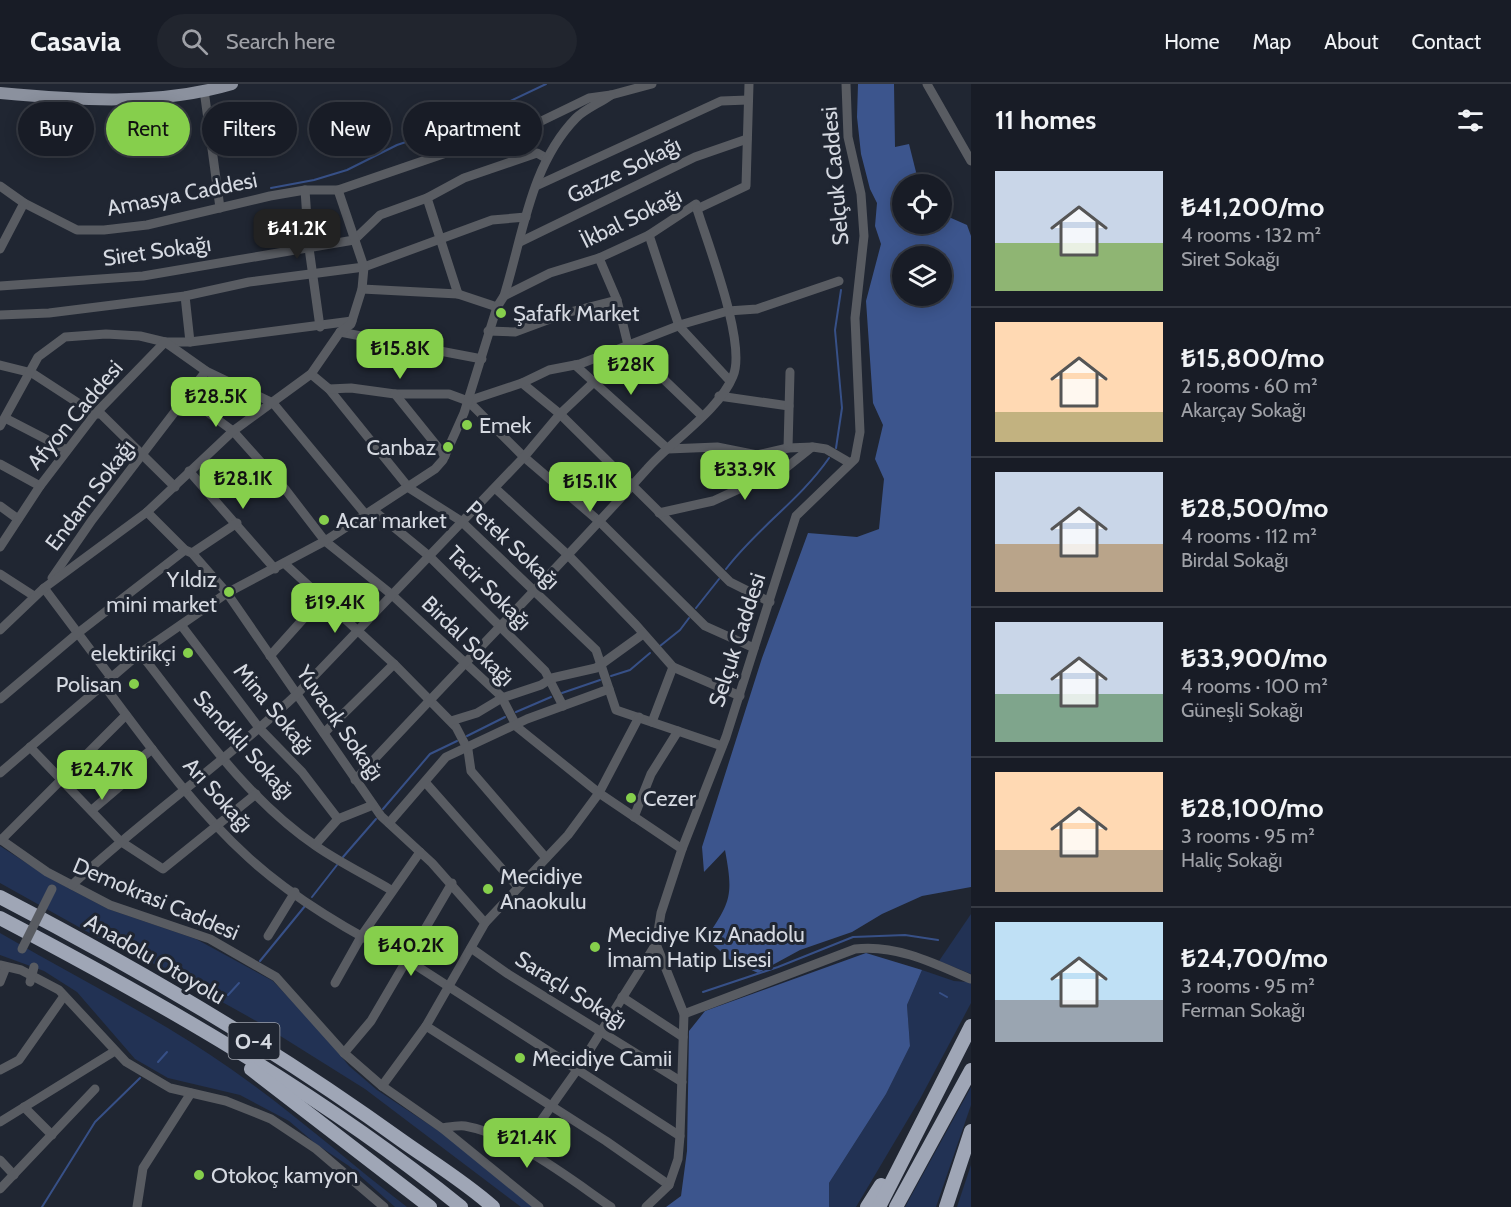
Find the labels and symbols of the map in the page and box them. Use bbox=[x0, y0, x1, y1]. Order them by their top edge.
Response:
street label: Selçuk Caddesi bbox=[815, 106, 855, 246]
street label: Gazze Sokağı bbox=[563, 131, 685, 209]
street label: Amasya Caddesi bbox=[105, 166, 259, 222]
street label: İkbal Sokağı bbox=[576, 182, 686, 254]
pin: ₺41.2K bbox=[248, 209, 346, 260]
street label: Siret Sokağı bbox=[101, 230, 213, 272]
place label: Şafafk Market bbox=[513, 300, 640, 327]
marker: Şafafk Market bbox=[494, 306, 508, 320]
pin: ₺15.8K bbox=[351, 329, 449, 380]
pin: ₺28K bbox=[595, 345, 667, 396]
street label: Afyon Caddesi bbox=[21, 355, 129, 475]
pin: ₺28.5K bbox=[167, 377, 265, 428]
place label: Emek bbox=[479, 412, 532, 439]
marker: Emek bbox=[460, 418, 474, 432]
street label: Endam Sokağı bbox=[39, 434, 141, 556]
place label: Canbaz bbox=[366, 434, 436, 461]
marker: Canbaz bbox=[441, 440, 455, 454]
pin: ₺33.9K bbox=[696, 450, 794, 501]
pin: ₺28.1K bbox=[194, 459, 292, 510]
pin: ₺15.1K bbox=[541, 462, 639, 513]
street label: Petek Sokağı bbox=[461, 495, 565, 595]
place label: Acar market bbox=[336, 507, 447, 534]
marker: Acar market bbox=[317, 513, 331, 527]
street label: Tacir Sokağı bbox=[441, 540, 537, 636]
place label: Yıldız mini market bbox=[106, 566, 218, 618]
street label: Selçuk Caddesi bbox=[703, 570, 771, 710]
pin: ₺19.4K bbox=[286, 583, 384, 634]
marker: Yıldız mini market bbox=[222, 585, 236, 599]
street label: Birdal Sokağı bbox=[416, 590, 520, 692]
place label: elektirikçi bbox=[91, 640, 176, 667]
marker: elektirikçi bbox=[181, 646, 195, 660]
street label: Mina Sokağı bbox=[228, 658, 320, 760]
street label: Yuvacık Sokağı bbox=[290, 659, 390, 786]
place label: Polisan bbox=[56, 671, 122, 698]
marker: Polisan bbox=[127, 677, 141, 691]
street label: Sandıklı Sokağı bbox=[188, 685, 300, 805]
pin: ₺24.7K bbox=[53, 750, 151, 801]
street label: Arı Sokağı bbox=[178, 752, 258, 838]
place label: Cezer bbox=[643, 785, 696, 812]
marker: Cezer bbox=[624, 791, 638, 805]
street label: Demokrasi Caddesi bbox=[69, 852, 243, 946]
place label: Mecidiye Anaokulu bbox=[500, 863, 587, 915]
marker: Mecidiye Anaokulu bbox=[481, 882, 495, 896]
street label: Anadolu Otoyolu bbox=[80, 908, 230, 1010]
place label: Mecidiye Kız Anadolu İmam Hatip Lisesi bbox=[607, 921, 805, 973]
pin: ₺40.2K bbox=[362, 926, 460, 977]
marker: Mecidiye Kız Anadolu İmam Hatip Lisesi bbox=[588, 940, 602, 954]
street label: Saraçlı Sokağı bbox=[510, 945, 632, 1035]
road number: O-4 bbox=[228, 1023, 280, 1059]
place label: Mecidiye Camii bbox=[532, 1045, 672, 1072]
marker: Mecidiye Camii bbox=[513, 1051, 527, 1065]
pin: ₺21.4K bbox=[478, 1118, 576, 1169]
place label: Otokoç kamyon bbox=[211, 1162, 358, 1189]
marker: Otokoç kamyon bbox=[192, 1168, 206, 1182]

